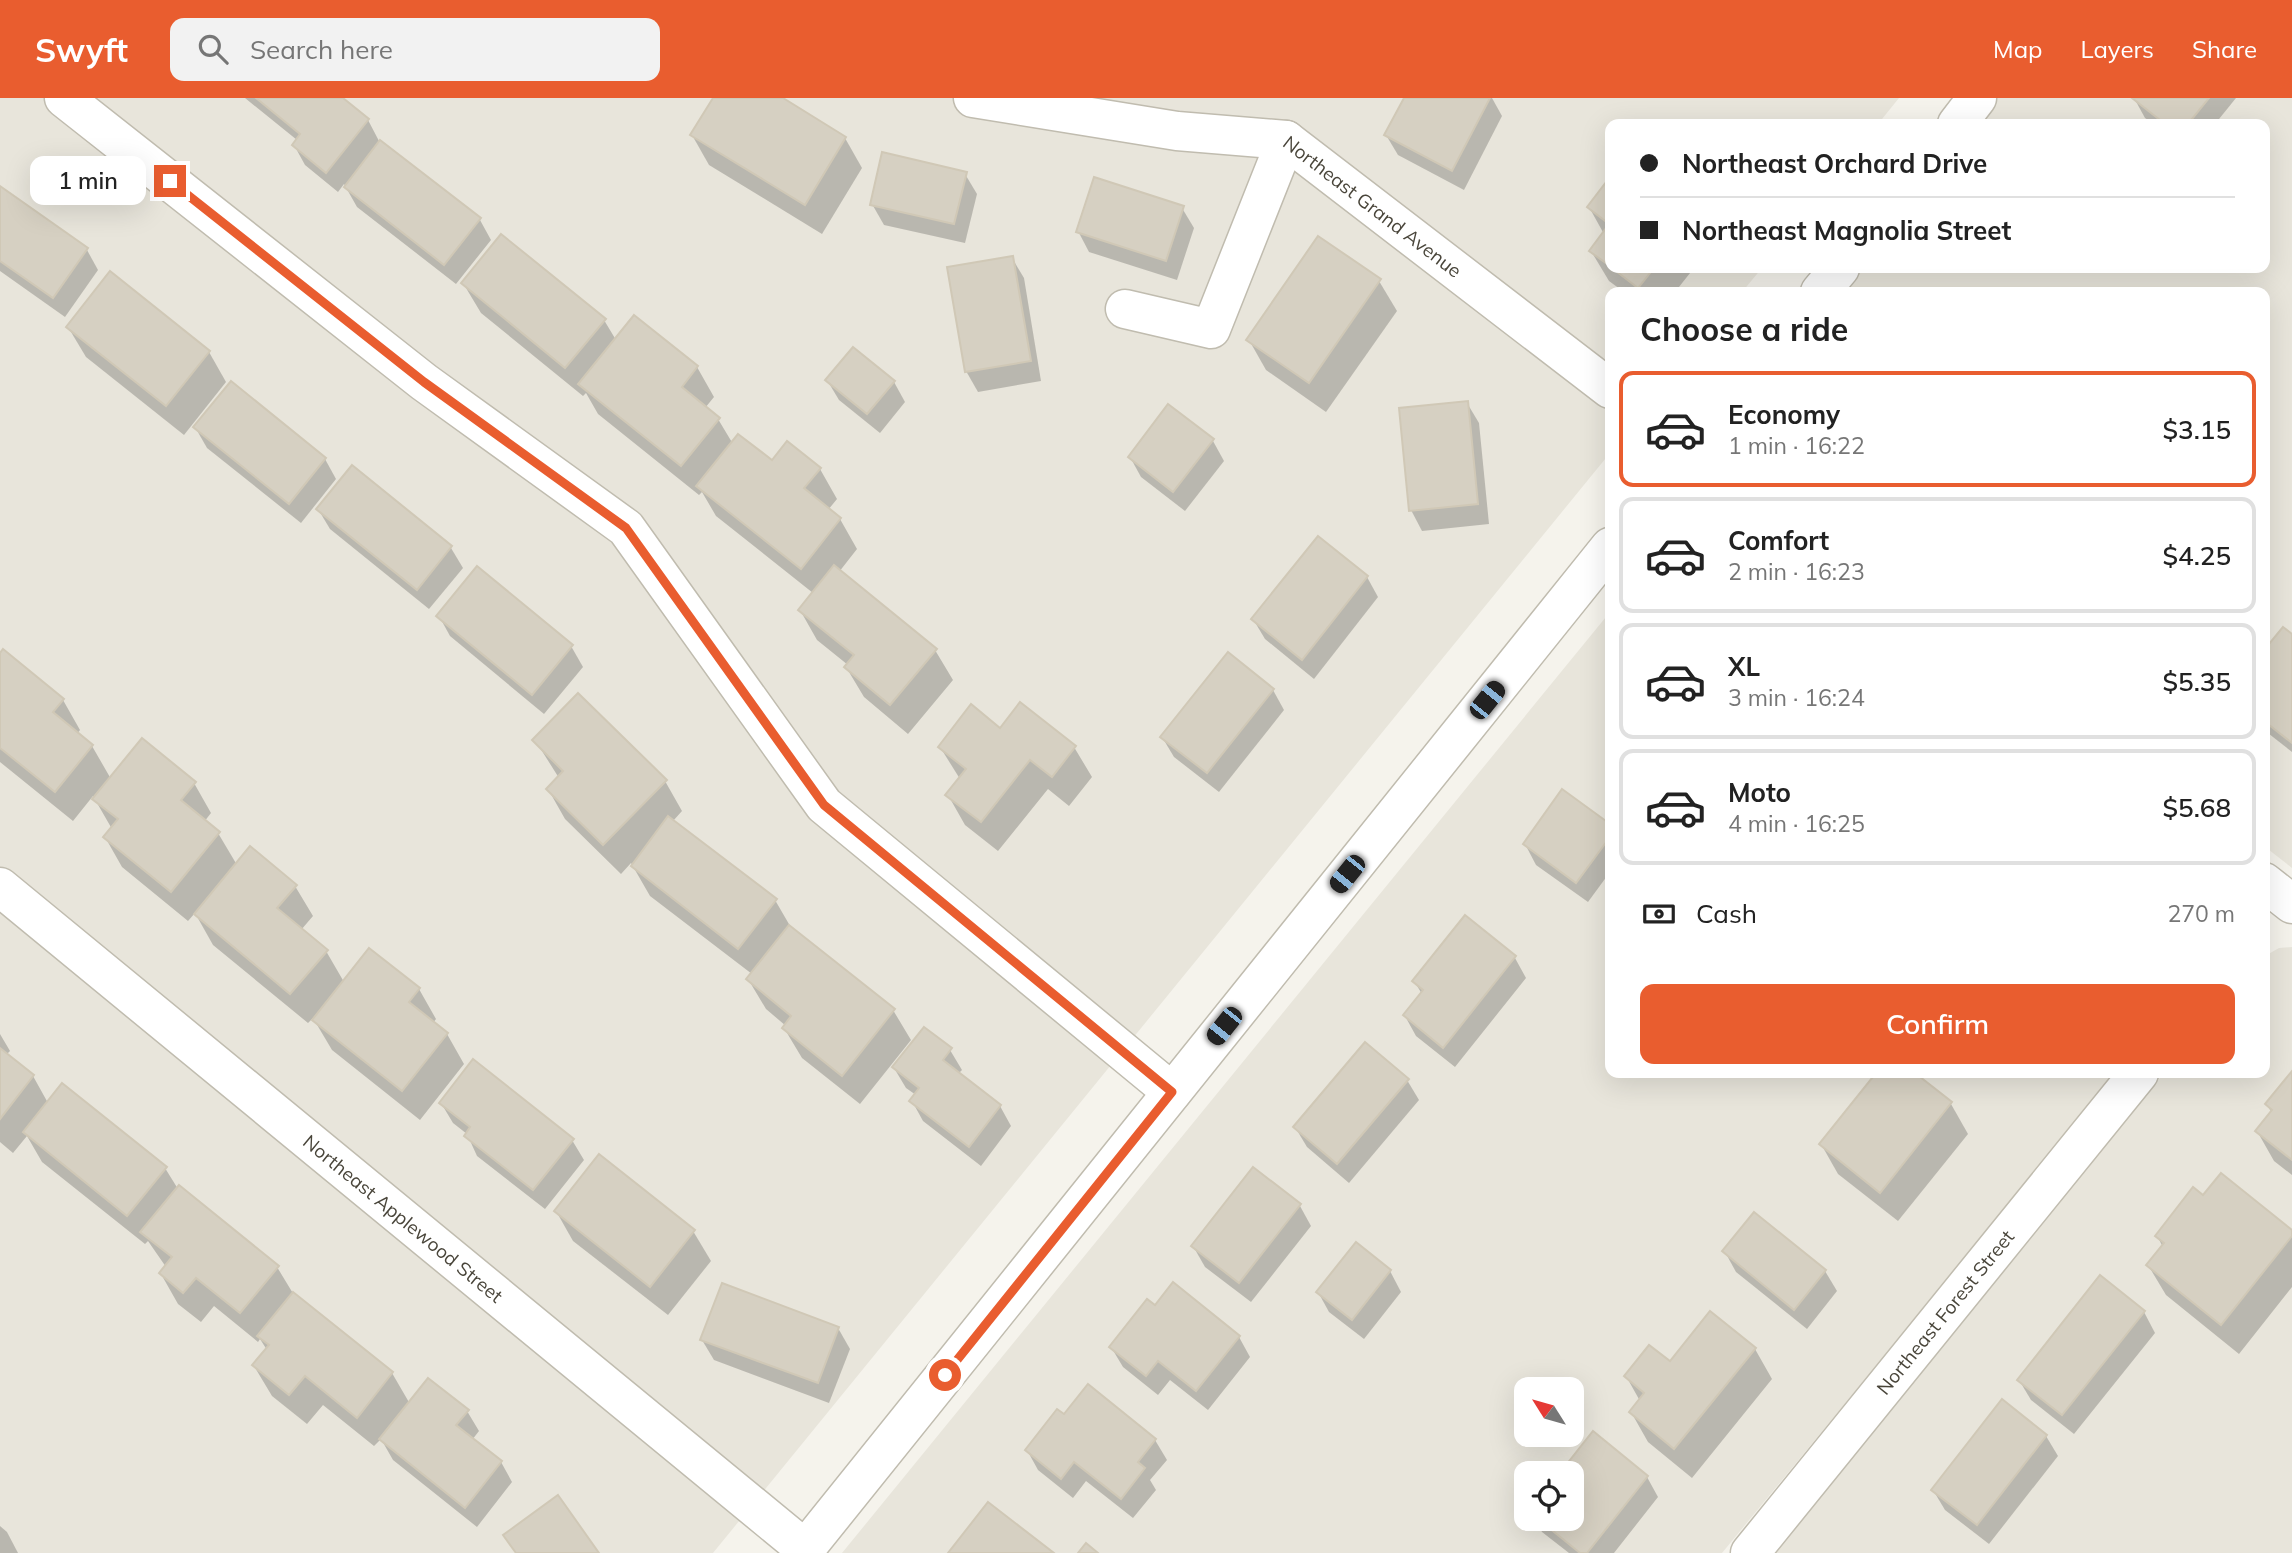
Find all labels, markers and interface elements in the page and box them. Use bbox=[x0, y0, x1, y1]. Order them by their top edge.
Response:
search box bbox=[170, 18, 660, 81]
text: Swyft bbox=[35, 29, 128, 70]
icon: search bbox=[194, 30, 232, 68]
text: Search here bbox=[250, 33, 393, 66]
text: Map bbox=[1993, 34, 2042, 64]
text: Layers bbox=[2080, 34, 2154, 64]
text: Share bbox=[2192, 34, 2257, 64]
street label: Northeast Grand Avenue bbox=[1278, 130, 1466, 283]
text: Northeast Orchard Drive bbox=[1682, 147, 1987, 180]
callout: 1 min bbox=[30, 156, 146, 206]
route end bbox=[154, 165, 186, 197]
text: 1 min bbox=[58, 166, 118, 195]
text: Northeast Magnolia Street bbox=[1682, 214, 2011, 247]
text: Choose a ride bbox=[1640, 309, 1848, 349]
icon: car bbox=[1644, 398, 1707, 461]
text: Economy bbox=[1728, 398, 1840, 431]
text: $3.15 bbox=[2162, 413, 2231, 446]
text: 1 min · 16:22 bbox=[1728, 431, 1865, 460]
icon: car bbox=[1644, 524, 1707, 587]
text: Comfort bbox=[1728, 524, 1829, 557]
text: $4.25 bbox=[2162, 539, 2231, 572]
text: 2 min · 16:23 bbox=[1728, 557, 1865, 586]
icon: car bbox=[1644, 650, 1707, 713]
text: XL bbox=[1728, 650, 1760, 683]
text: $5.35 bbox=[2162, 665, 2231, 698]
car bbox=[1466, 677, 1509, 723]
text: 3 min · 16:24 bbox=[1728, 683, 1865, 712]
icon: car bbox=[1644, 776, 1707, 839]
text: Moto bbox=[1728, 776, 1791, 809]
text: $5.68 bbox=[2162, 791, 2231, 824]
text: 4 min · 16:25 bbox=[1728, 809, 1865, 838]
car bbox=[1326, 851, 1369, 897]
icon: cash bbox=[1640, 895, 1678, 933]
text: Cash bbox=[1696, 897, 1757, 930]
text: 270 m bbox=[2167, 899, 2235, 928]
button: Confirm bbox=[1640, 984, 2235, 1064]
car bbox=[1203, 1003, 1246, 1049]
street label: Northeast Applewood Street bbox=[298, 1129, 508, 1308]
street label: Northeast Forest Street bbox=[1871, 1225, 2019, 1399]
route start bbox=[929, 1359, 961, 1391]
north arrow bbox=[1514, 1377, 1584, 1447]
map controls bbox=[1514, 1377, 1584, 1531]
button: locate bbox=[1514, 1461, 1584, 1531]

